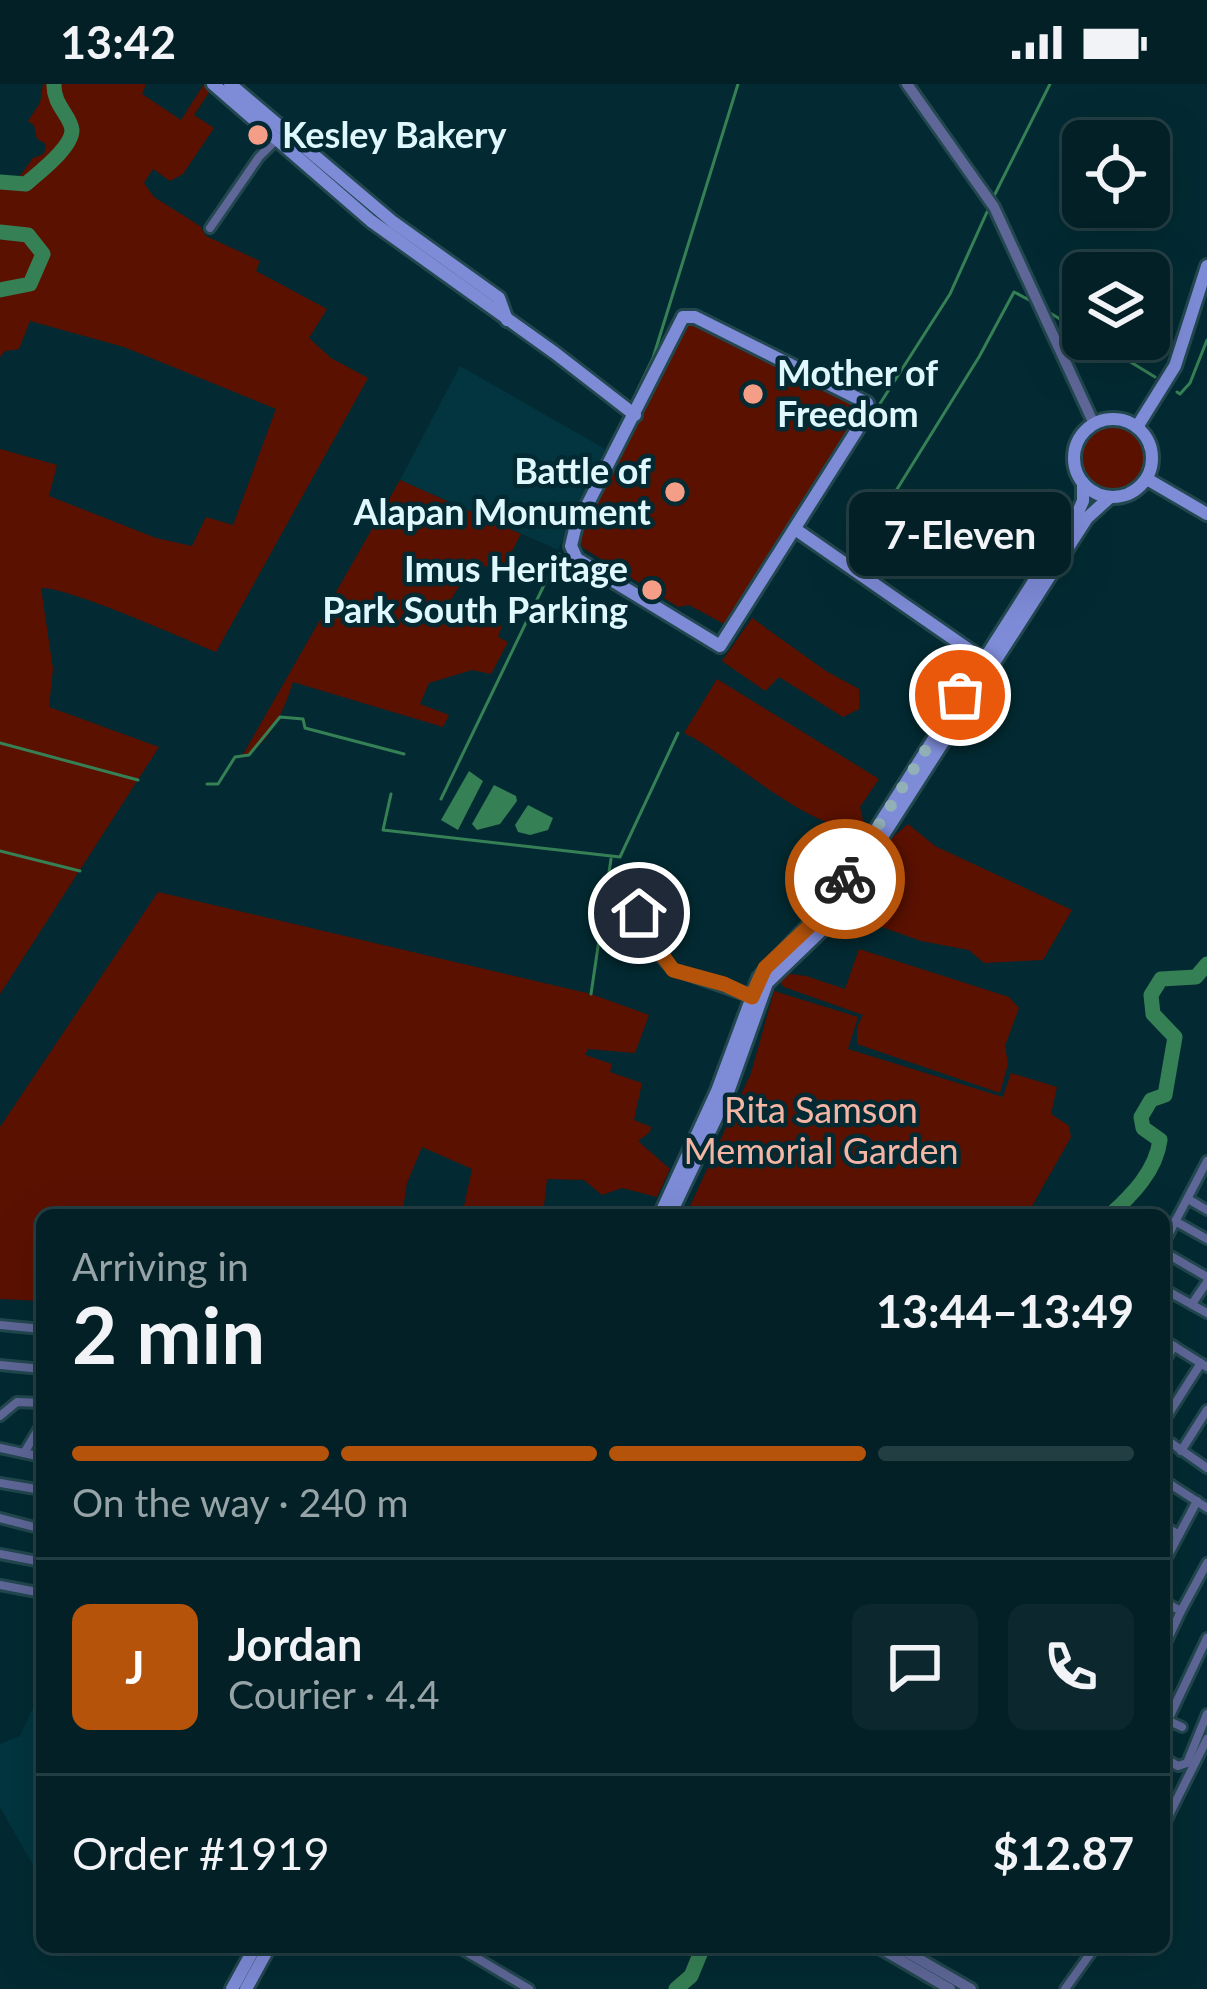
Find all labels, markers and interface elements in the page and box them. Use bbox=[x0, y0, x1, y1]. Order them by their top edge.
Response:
text: 13:42 bbox=[60, 15, 176, 69]
place label: Kesley Bakery bbox=[282, 112, 507, 156]
map controls bbox=[1062, 120, 1170, 360]
button: locate bbox=[1062, 120, 1170, 228]
marker: Kesley Bakery bbox=[245, 122, 271, 148]
button: layers bbox=[1062, 252, 1170, 360]
place label: Mother of Freedom bbox=[777, 350, 938, 435]
marker: Mother of Freedom bbox=[740, 381, 766, 407]
place label: Battle of Alapan Monument bbox=[352, 448, 652, 533]
marker: Battle of Alapan Monument bbox=[662, 479, 688, 505]
callout: 7-Eleven bbox=[849, 491, 1071, 575]
text: 7-Eleven bbox=[884, 511, 1036, 557]
place label: Imus Heritage Park South Parking bbox=[322, 546, 628, 631]
marker: Imus Heritage Park South Parking bbox=[639, 577, 665, 603]
pin bbox=[909, 644, 1011, 746]
icon: bag bbox=[927, 662, 993, 728]
courier bbox=[785, 819, 905, 939]
icon: bike bbox=[812, 846, 878, 912]
pin bbox=[588, 862, 690, 964]
icon: home bbox=[606, 880, 672, 946]
park label: Rita Samson Memorial Garden bbox=[684, 1087, 958, 1172]
text: Arriving in bbox=[72, 1243, 249, 1289]
text: 13:44–13:49 bbox=[876, 1284, 1134, 1338]
text: 2 min bbox=[72, 1287, 265, 1381]
text: On the way · 240 m bbox=[72, 1479, 409, 1525]
button: chat bbox=[852, 1604, 978, 1730]
button: phone bbox=[1008, 1604, 1134, 1730]
text: Jordan bbox=[228, 1617, 362, 1671]
text: J bbox=[125, 1640, 145, 1694]
text: Courier · 4.4 bbox=[228, 1671, 440, 1717]
text: Order #1919 bbox=[72, 1826, 330, 1880]
text: $12.87 bbox=[993, 1826, 1134, 1880]

